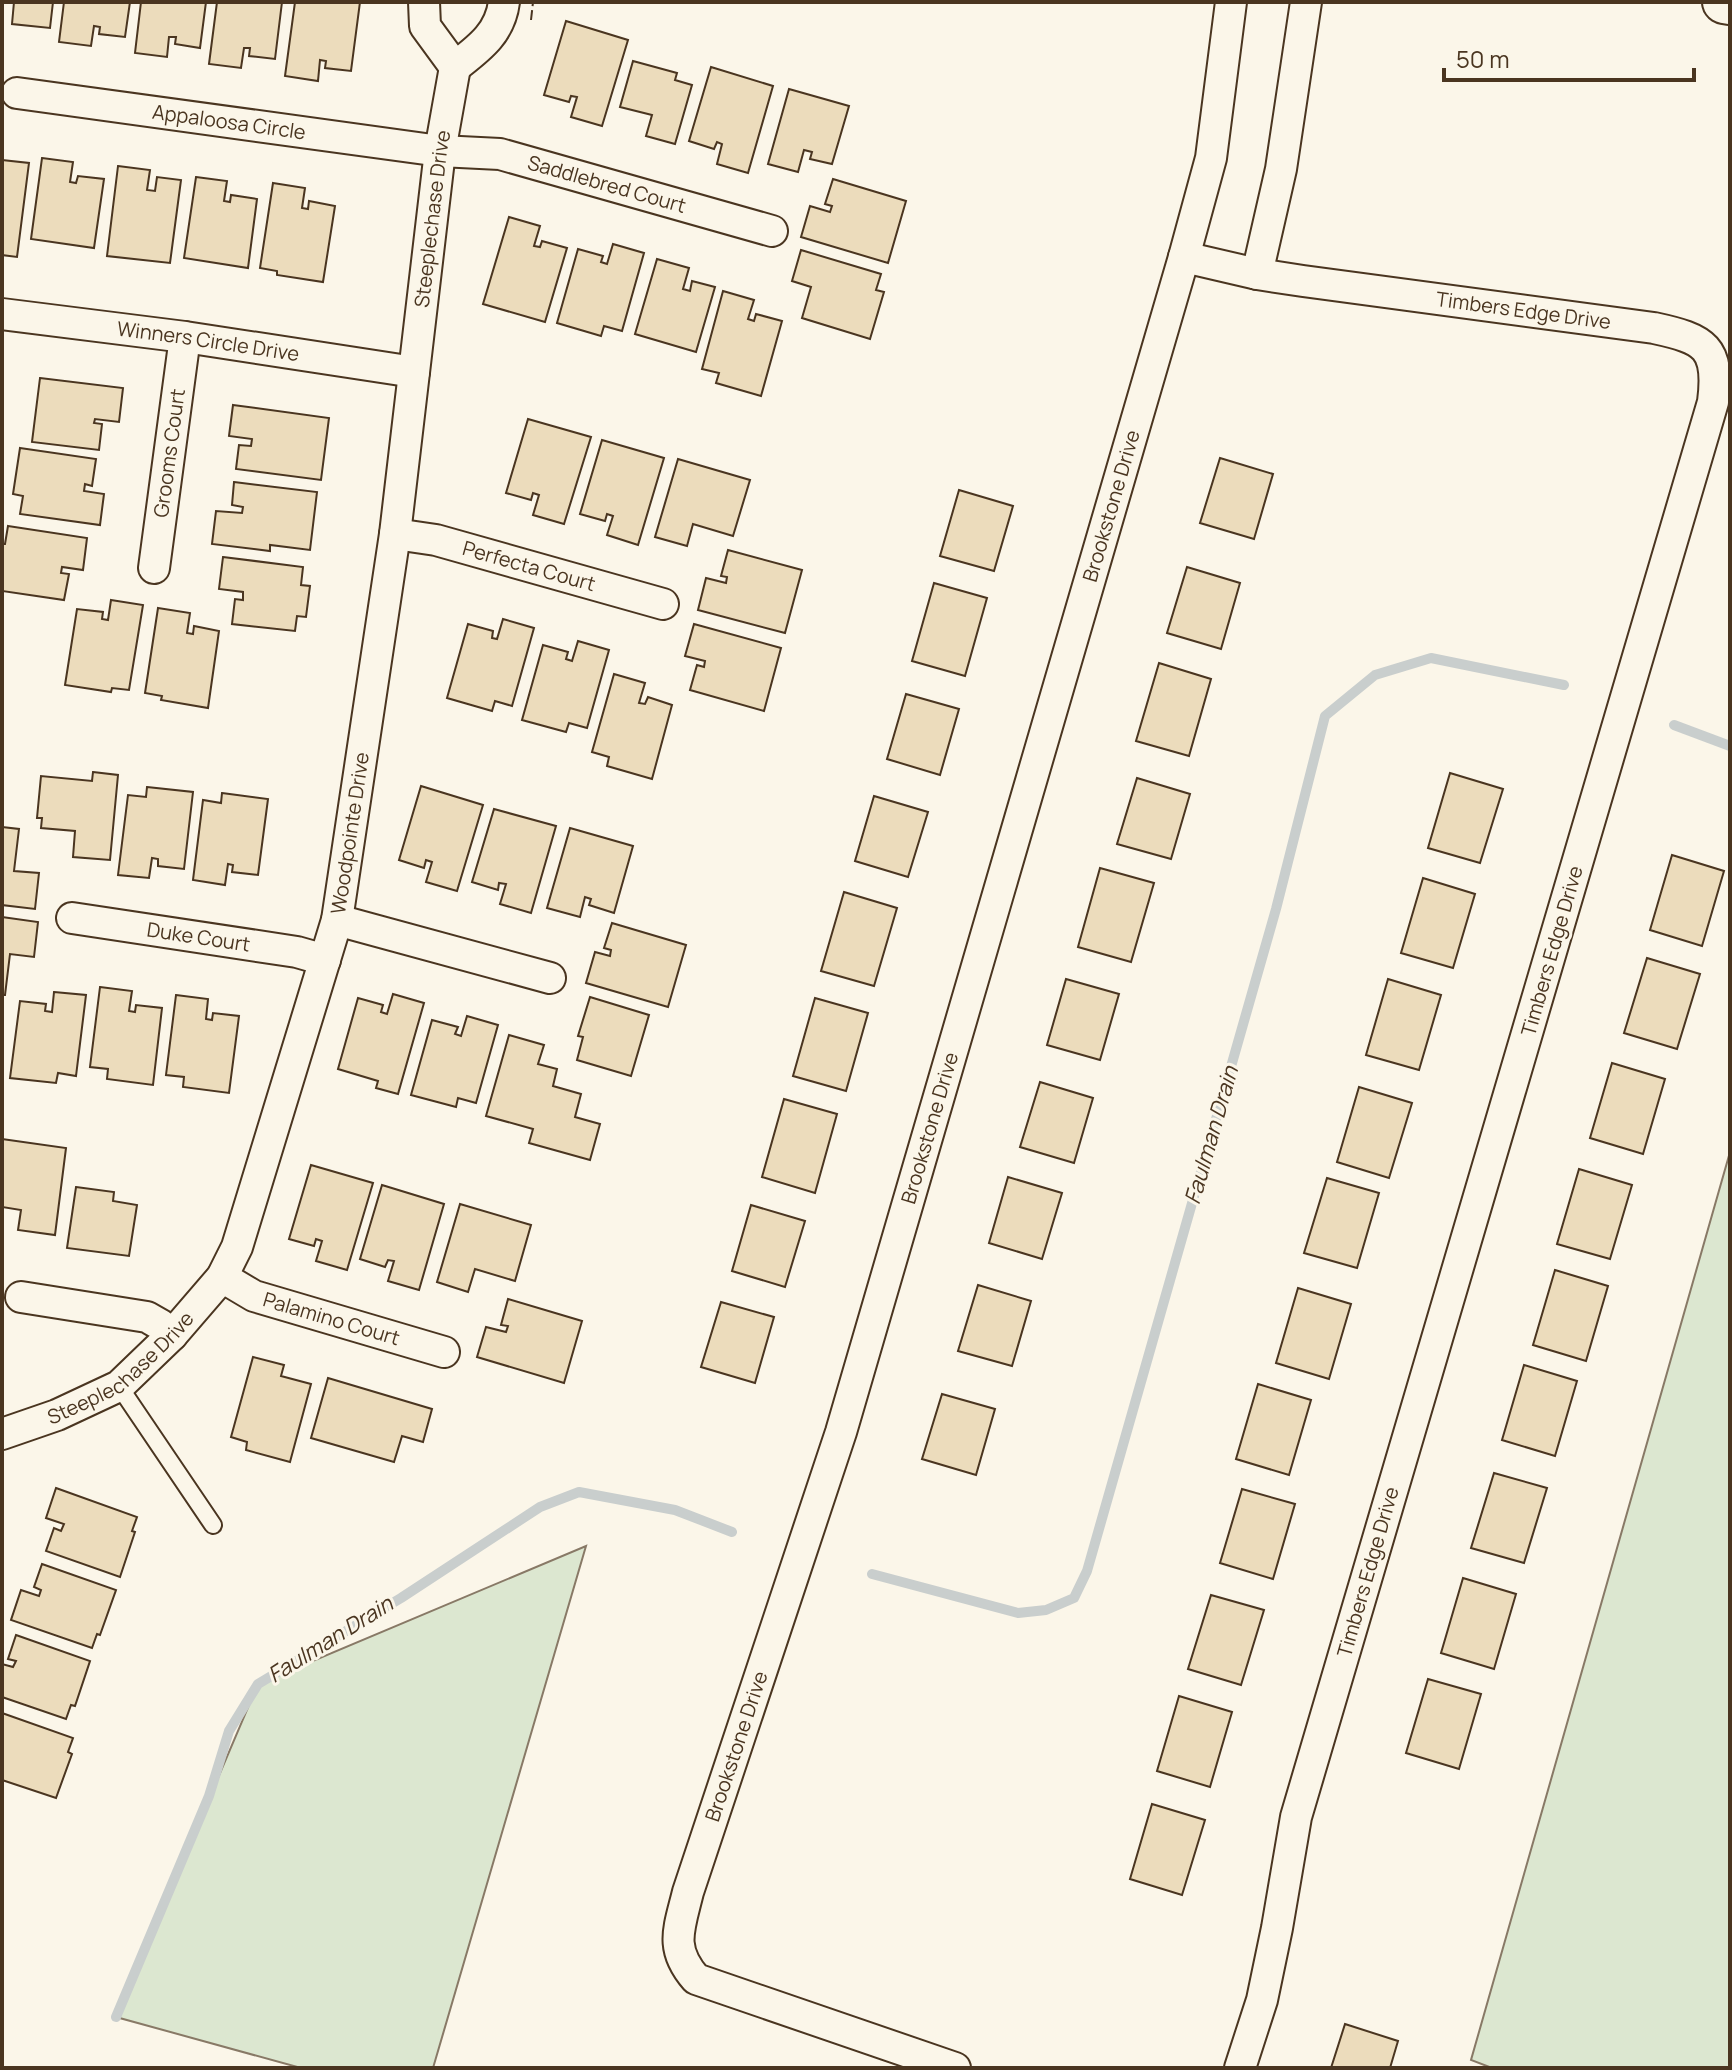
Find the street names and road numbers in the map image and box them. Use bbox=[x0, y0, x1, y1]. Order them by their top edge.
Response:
street label: Appaloosa Circle bbox=[151, 98, 307, 145]
street label: Steeplechase Drive bbox=[408, 128, 456, 309]
street label: Saddlebred Court bbox=[525, 149, 689, 219]
street label: Timbers Edge Drive bbox=[1435, 285, 1613, 335]
street label: Winners Circle Drive bbox=[116, 315, 301, 367]
street label: Grooms Court bbox=[147, 387, 191, 519]
street label: Brookstone Drive bbox=[1076, 427, 1146, 585]
street label: Perfecta Court bbox=[460, 534, 599, 597]
street label: Woodpointe Drive bbox=[324, 750, 375, 916]
street label: Timbers Edge Drive bbox=[1514, 863, 1589, 1039]
street label: Duke Court bbox=[145, 916, 252, 958]
street label: Brookstone Drive bbox=[894, 1049, 964, 1207]
street label: Palamino Court bbox=[260, 1285, 403, 1351]
street label: Steeplechase Drive bbox=[44, 1305, 199, 1430]
street label: Timbers Edge Drive bbox=[1330, 1484, 1405, 1660]
street label: Brookstone Drive bbox=[698, 1668, 774, 1825]

